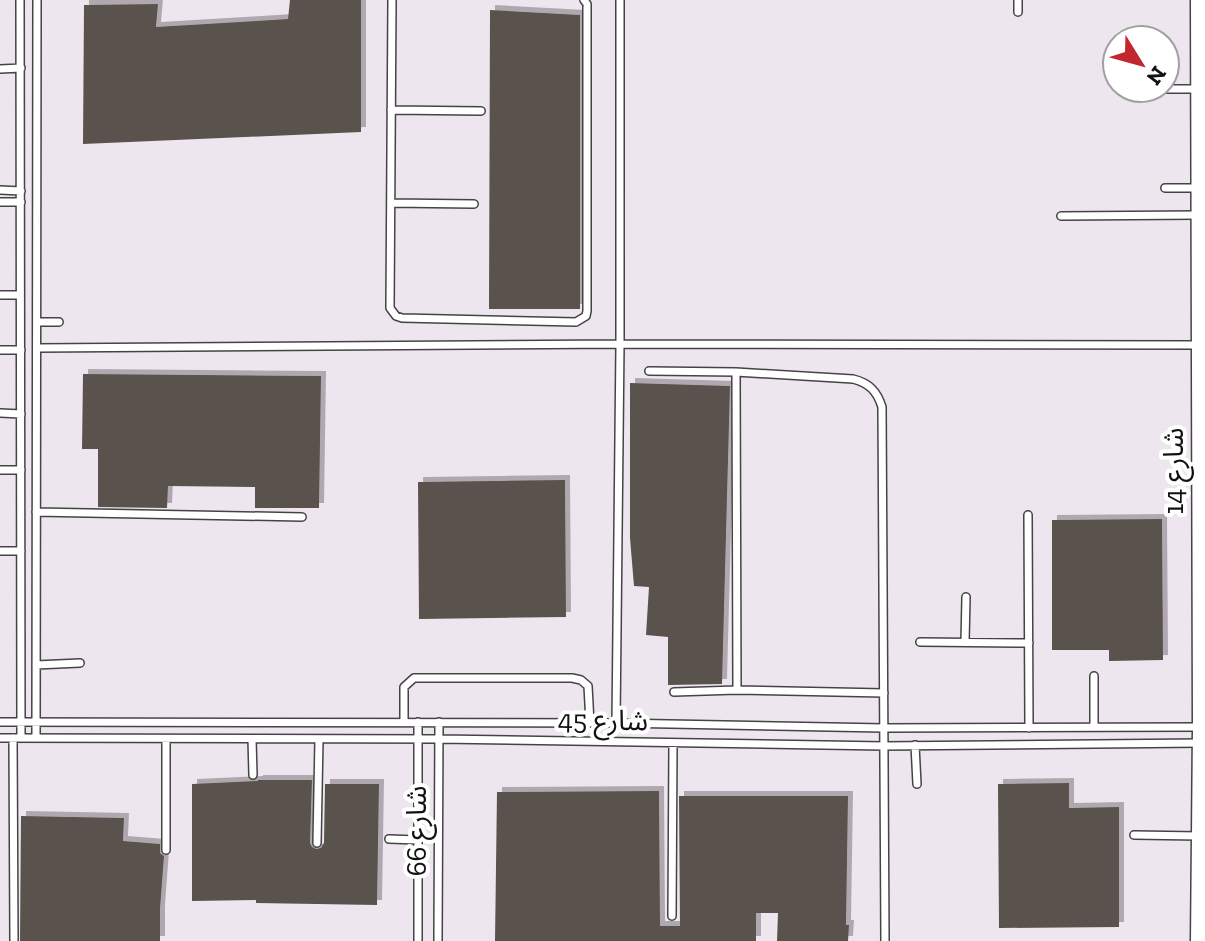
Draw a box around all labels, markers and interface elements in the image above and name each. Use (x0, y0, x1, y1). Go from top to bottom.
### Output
north arrow (1101, 24, 1181, 104)
text: N (1141, 61, 1172, 91)
street label: شارع 14 (1157, 428, 1194, 514)
street label: شارع 45 (557, 703, 648, 741)
street label: شارع 66 (400, 786, 437, 876)

